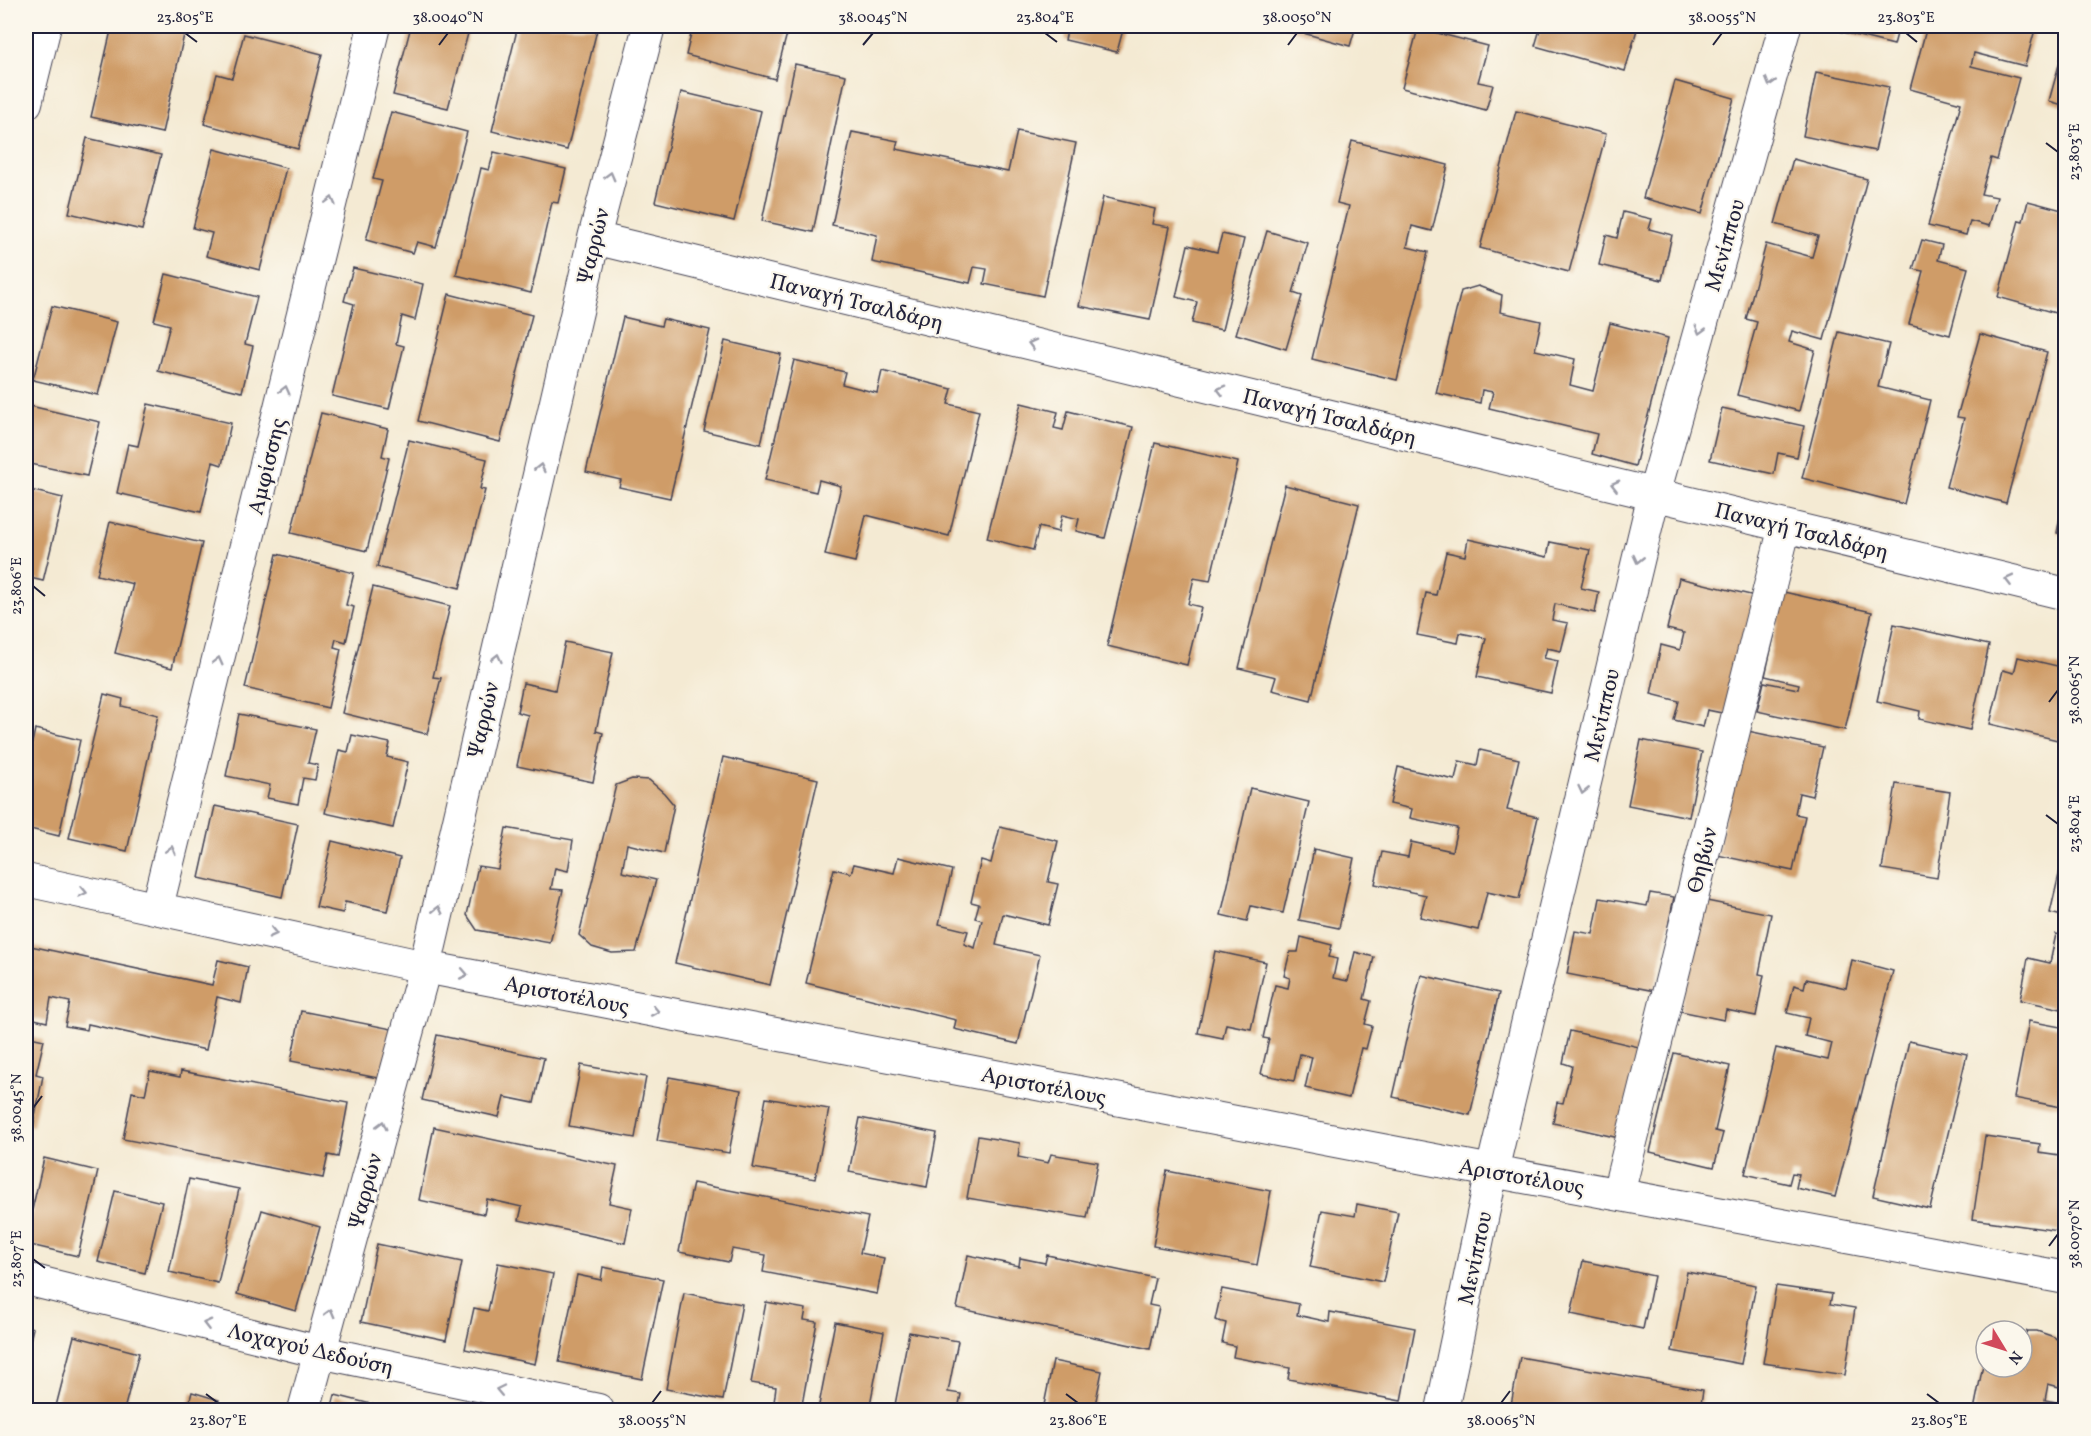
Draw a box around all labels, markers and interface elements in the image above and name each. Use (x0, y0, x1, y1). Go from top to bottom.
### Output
text: 23.805°E (156, 8, 214, 29)
text: 38.0040°N (413, 8, 483, 29)
text: 38.0045°N (838, 8, 908, 29)
text: 23.804°E (1016, 8, 1074, 29)
text: 38.0050°N (1262, 8, 1332, 29)
text: 38.0055°N (1688, 8, 1756, 29)
text: 23.803°E (1877, 8, 1935, 29)
one-way arrow (1764, 77, 1777, 87)
text: 23.803°E (2065, 123, 2086, 181)
one-way arrow (602, 172, 615, 182)
one-way arrow (324, 196, 337, 206)
street label: Μενίππου (1698, 196, 1754, 296)
street label: Ψαρρών (570, 205, 619, 288)
street label: Παναγή Τσαλδάρη (766, 267, 947, 340)
one-way arrow (1695, 324, 1707, 335)
one-way arrow (1027, 338, 1037, 351)
street label: Παναγή Τσαλδάρη (1239, 382, 1420, 455)
one-way arrow (1217, 384, 1227, 397)
one-way arrow (277, 385, 290, 395)
street label: Αμφίσσης (241, 415, 295, 519)
one-way arrow (533, 464, 546, 474)
one-way arrow (1610, 479, 1620, 492)
street label: Παναγή Τσαλδάρη (1711, 496, 1892, 569)
one-way arrow (1633, 554, 1646, 564)
text: 23.806°E (7, 557, 28, 615)
one-way arrow (2004, 574, 2014, 587)
one-way arrow (489, 654, 502, 664)
one-way arrow (210, 656, 223, 666)
text: 38.0065°N (2065, 656, 2086, 724)
street label: Μενίππου (1578, 666, 1629, 765)
street label: Ψαρρών (461, 679, 508, 762)
one-way arrow (1577, 784, 1590, 794)
text: 23.804°E (2065, 795, 2086, 853)
street label: Θηβών (1680, 824, 1727, 897)
one-way arrow (164, 846, 177, 856)
one-way arrow (77, 885, 87, 898)
one-way arrow (431, 905, 444, 915)
one-way arrow (268, 926, 278, 939)
one-way arrow (459, 967, 469, 980)
street label: Αριστοτέλους (501, 969, 632, 1024)
one-way arrow (650, 1004, 660, 1017)
street label: Αριστοτέλους (978, 1060, 1109, 1115)
text: 38.0045°N (7, 1073, 28, 1143)
one-way arrow (374, 1121, 387, 1131)
street label: Ψαρρών (341, 1150, 392, 1233)
street label: Αριστοτέλους (1456, 1152, 1587, 1205)
text: 38.0070°N (2065, 1199, 2086, 1269)
street label: Μενίππου (1451, 1209, 1501, 1308)
text: 23.807°E (7, 1230, 28, 1288)
one-way arrow (323, 1309, 335, 1319)
street label: Λοχαγού Δεδούση (224, 1316, 397, 1385)
one-way arrow (202, 1318, 212, 1331)
north arrow (1974, 1319, 2034, 1379)
text: N (2002, 1346, 2026, 1369)
one-way arrow (495, 1384, 505, 1397)
text: 23.807°E (189, 1411, 247, 1432)
text: 38.0055°N (618, 1411, 686, 1432)
text: 23.806°E (1049, 1411, 1107, 1432)
text: 38.0065°N (1467, 1411, 1535, 1432)
text: 23.805°E (1910, 1411, 1968, 1432)

